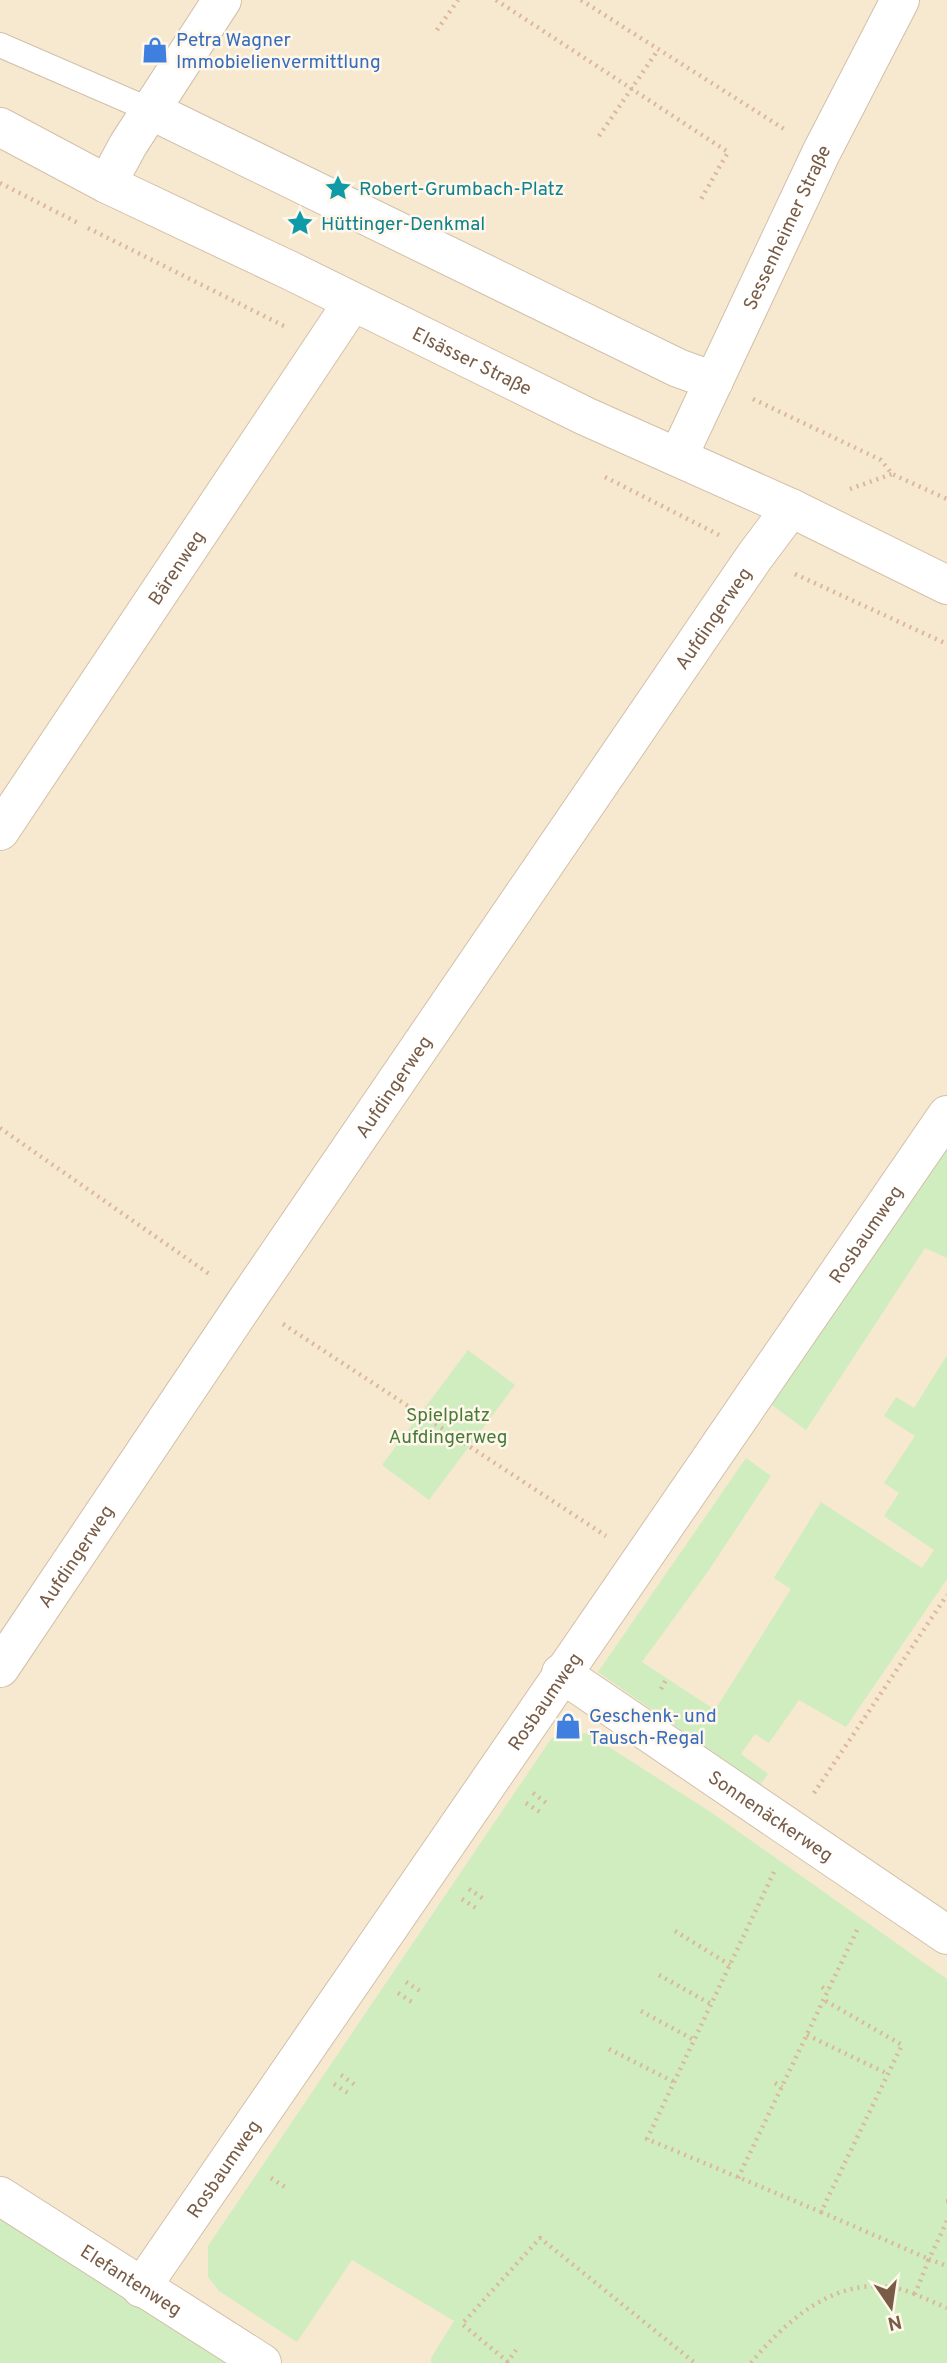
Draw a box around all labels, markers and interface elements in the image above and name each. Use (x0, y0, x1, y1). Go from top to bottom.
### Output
place label: Petra Wagner Immobielienvermittlung (176, 29, 381, 75)
shop icon: Petra Wagner Immobielienvermittlung (140, 35, 170, 65)
street label: Sessenheimer Straße (739, 141, 837, 315)
place icon: Robert-Grumbach-Platz (323, 173, 353, 203)
place label: Robert-Grumbach-Platz (359, 178, 564, 202)
place icon: Hüttinger-Denkmal (285, 208, 315, 238)
place label: Hüttinger-Denkmal (321, 213, 485, 237)
street label: Elsässer Straße (408, 323, 535, 402)
street label: Bärenweg (144, 526, 211, 610)
street label: Aufdingerweg (671, 563, 758, 675)
street label: Aufdingerweg (351, 1031, 438, 1143)
street label: Rosbaumweg (825, 1181, 909, 1289)
park label: Spielplatz Aufdingerweg (389, 1404, 507, 1450)
street label: Aufdingerweg (34, 1501, 120, 1613)
street label: Rosbaumweg (504, 1649, 588, 1756)
place label: Geschenk- und Tausch-Regal (589, 1705, 717, 1751)
shop icon: Geschenk- und Tausch-Regal (553, 1711, 583, 1741)
street label: Sonnenäckerweg (703, 1766, 837, 1868)
street label: Rosbaumweg (183, 2116, 267, 2223)
street label: Elefantenweg (75, 2240, 186, 2323)
north arrow (856, 2272, 926, 2342)
text: N (885, 2308, 904, 2335)

